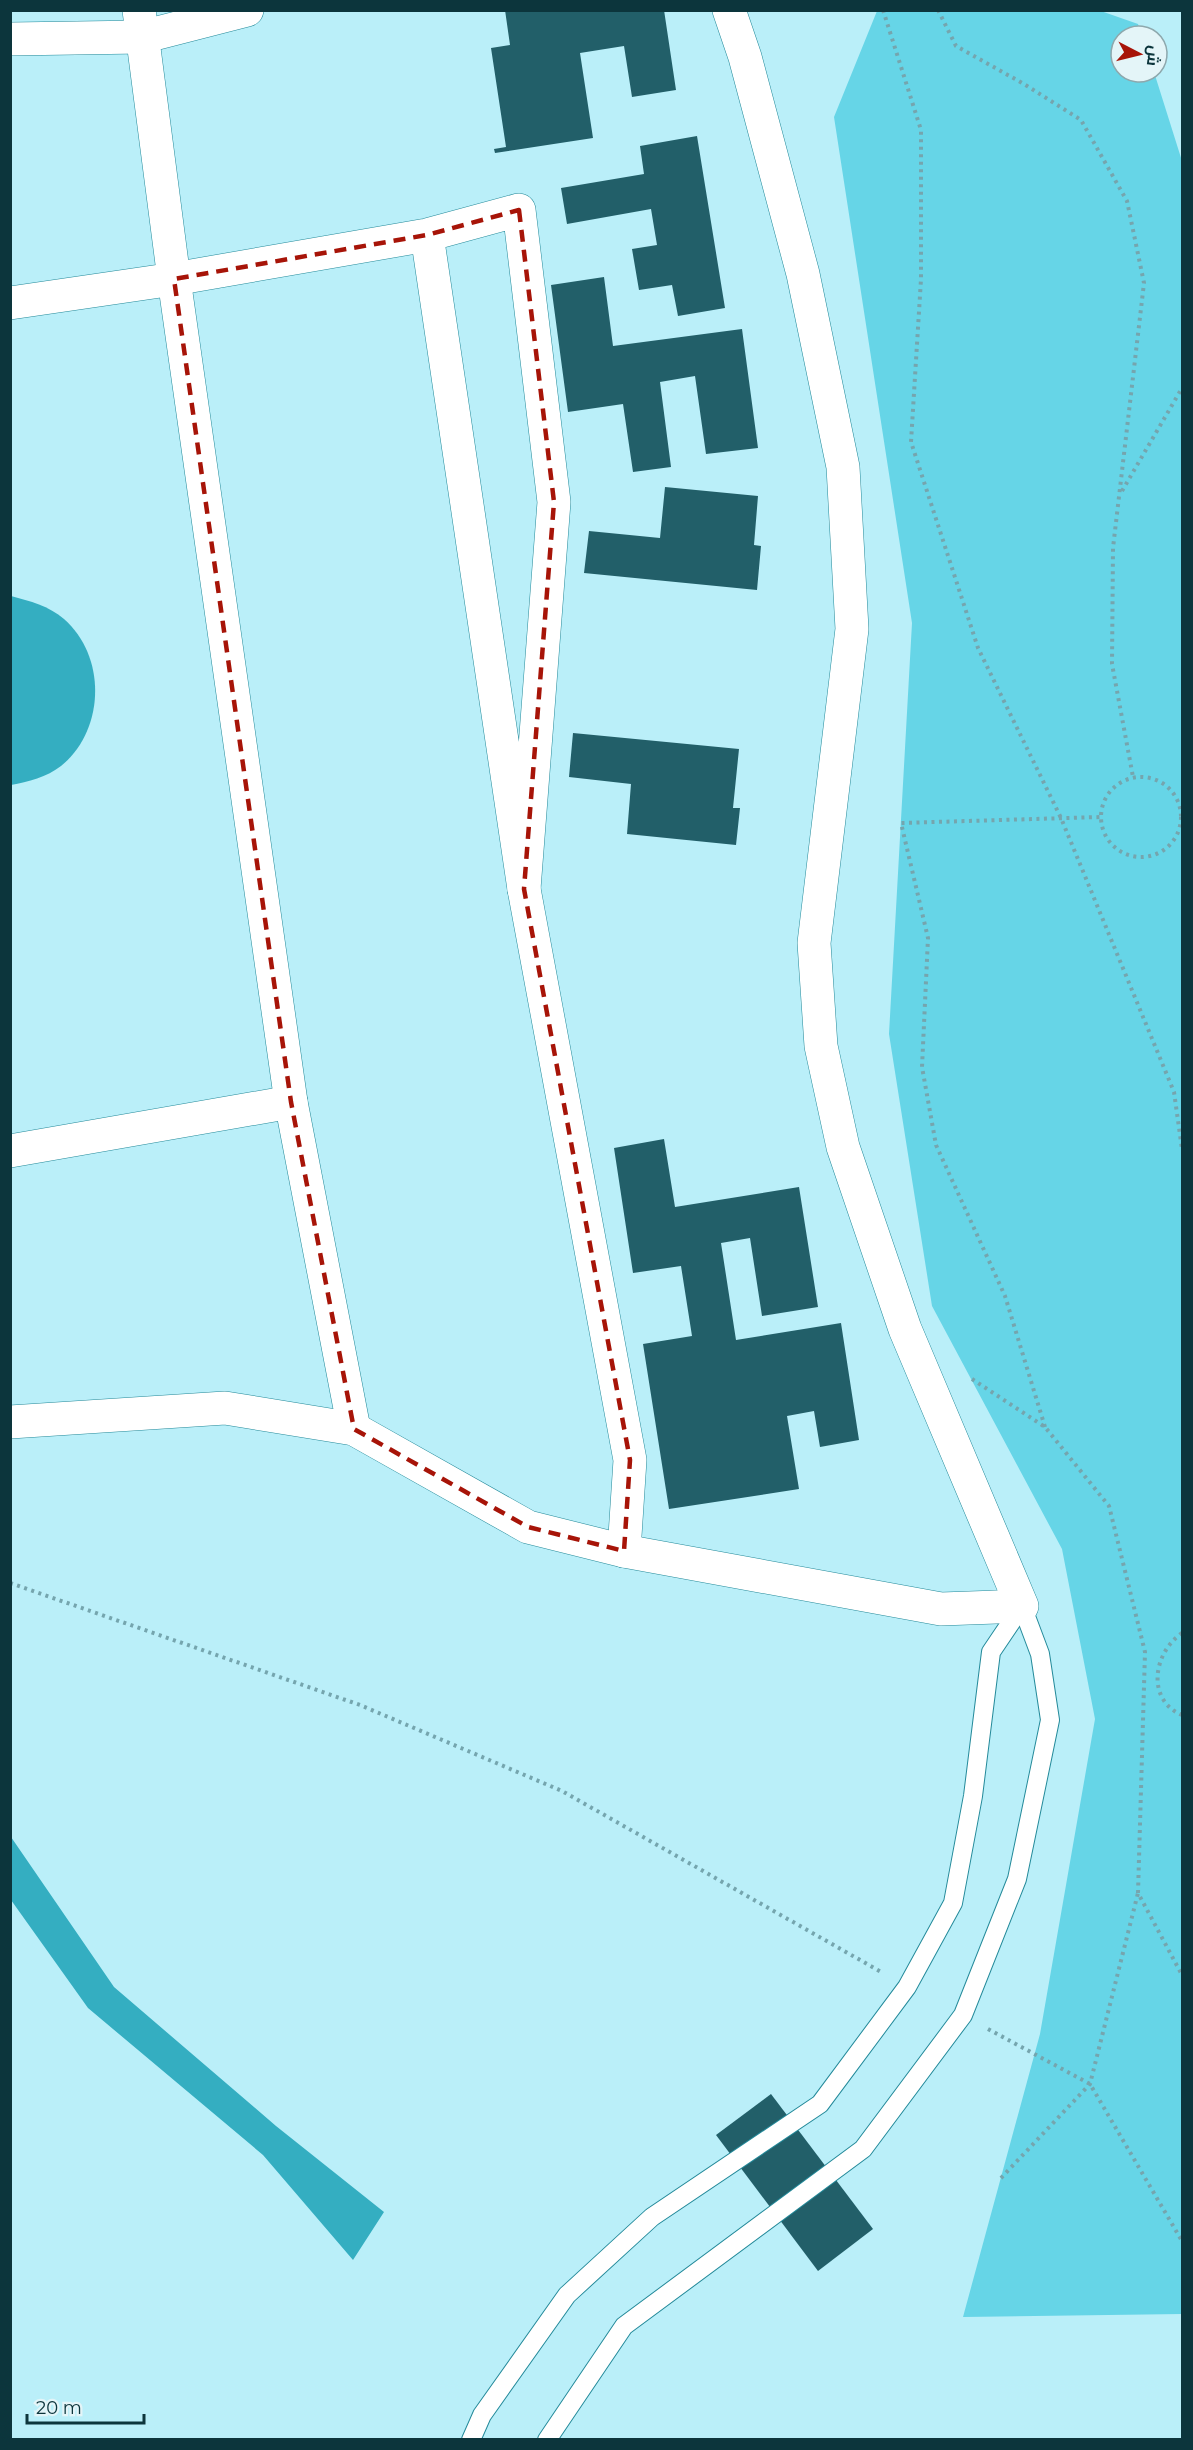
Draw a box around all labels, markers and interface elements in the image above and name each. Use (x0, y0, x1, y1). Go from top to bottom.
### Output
north arrow (1109, 24, 1169, 84)
text: ش (1143, 44, 1164, 67)
scale bar (27, 2387, 144, 2425)
text: 20 m (36, 2397, 82, 2419)

